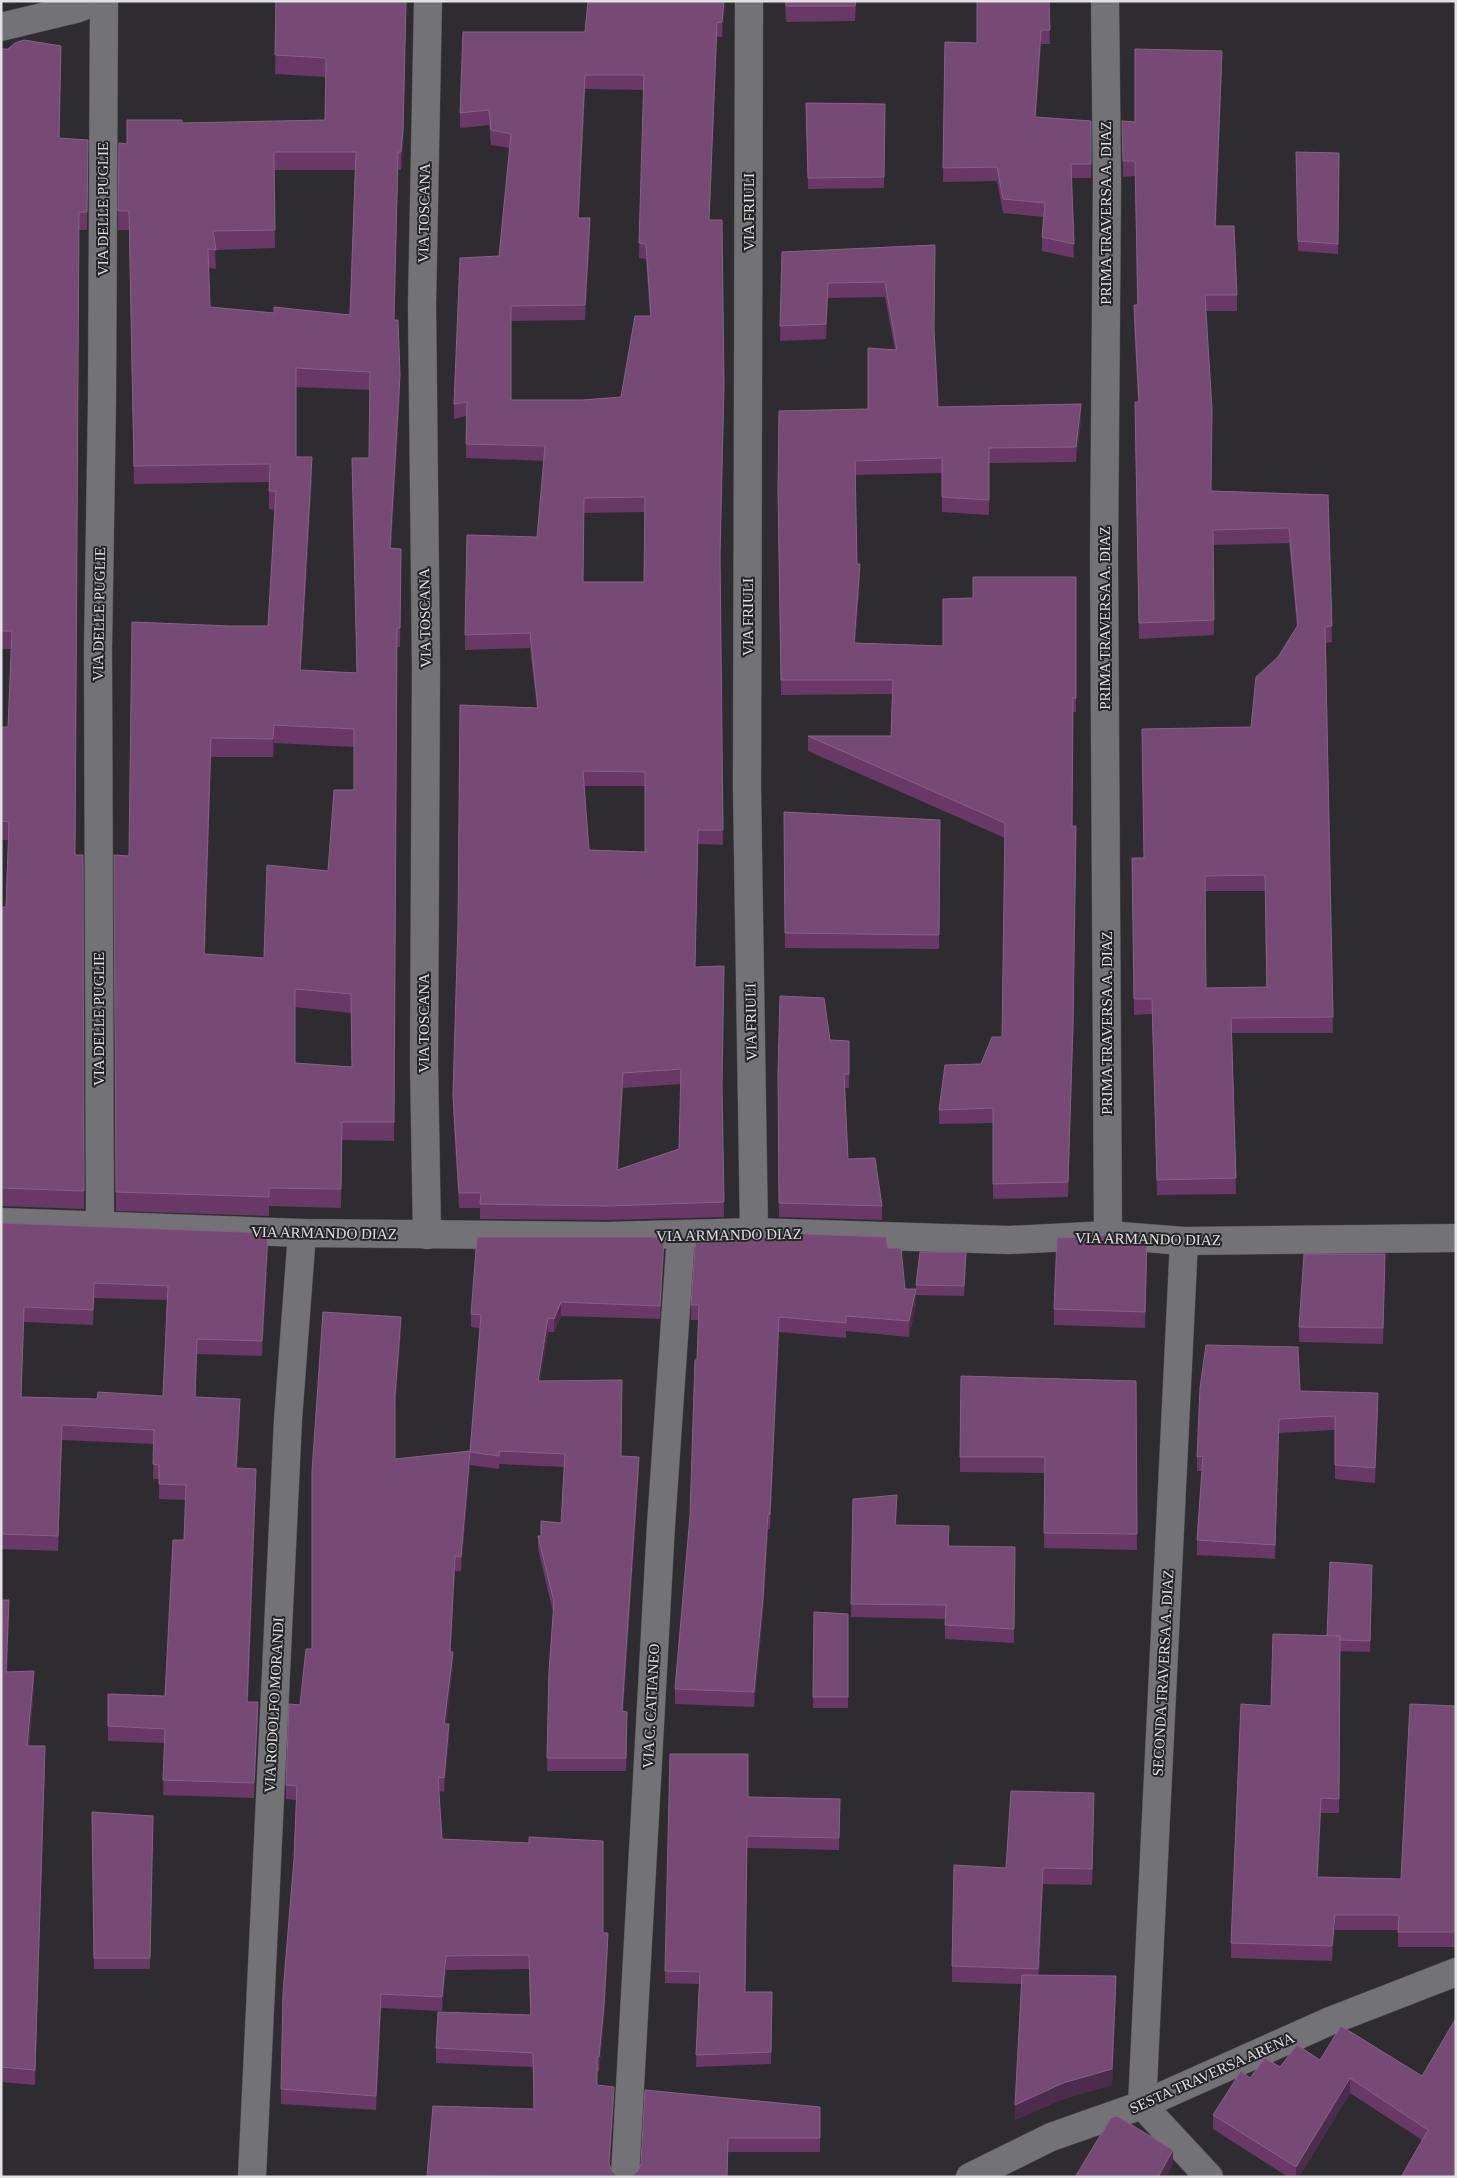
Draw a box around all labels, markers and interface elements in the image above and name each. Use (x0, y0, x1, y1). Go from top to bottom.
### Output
street label: PRIMA TRAVERSA A. DIAZ (1098, 121, 1114, 305)
street label: VIA DELLE PUGLIE (95, 142, 111, 276)
street label: VIA TOSCANA (415, 163, 433, 263)
street label: VIA FRIULI (741, 173, 757, 251)
street label: PRIMA TRAVERSA A. DIAZ (1097, 526, 1113, 710)
street label: VIA DELLE PUGLIE (90, 547, 108, 681)
street label: VIA TOSCANA (416, 568, 434, 668)
street label: VIA FRIULI (740, 578, 756, 656)
street label: PRIMA TRAVERSA A. DIAZ (1099, 931, 1115, 1115)
street label: VIA DELLE PUGLIE (91, 952, 107, 1086)
street label: VIA TOSCANA (416, 973, 432, 1073)
street label: VIA FRIULI (742, 983, 760, 1061)
street label: VIA ARMANDO DIAZ (251, 1224, 397, 1242)
street label: VIA ARMANDO DIAZ (656, 1226, 802, 1244)
street label: VIA ARMANDO DIAZ (1075, 1230, 1221, 1248)
street label: SECONDA TRAVERSA A. DIAZ (1150, 1569, 1176, 1777)
street label: VIA RODOLFO MORANDI (261, 1617, 287, 1793)
street label: VIA C. CATTANEO (640, 1643, 662, 1769)
street label: SESTA TRAVERSA ARENA (1127, 2029, 1297, 2117)

